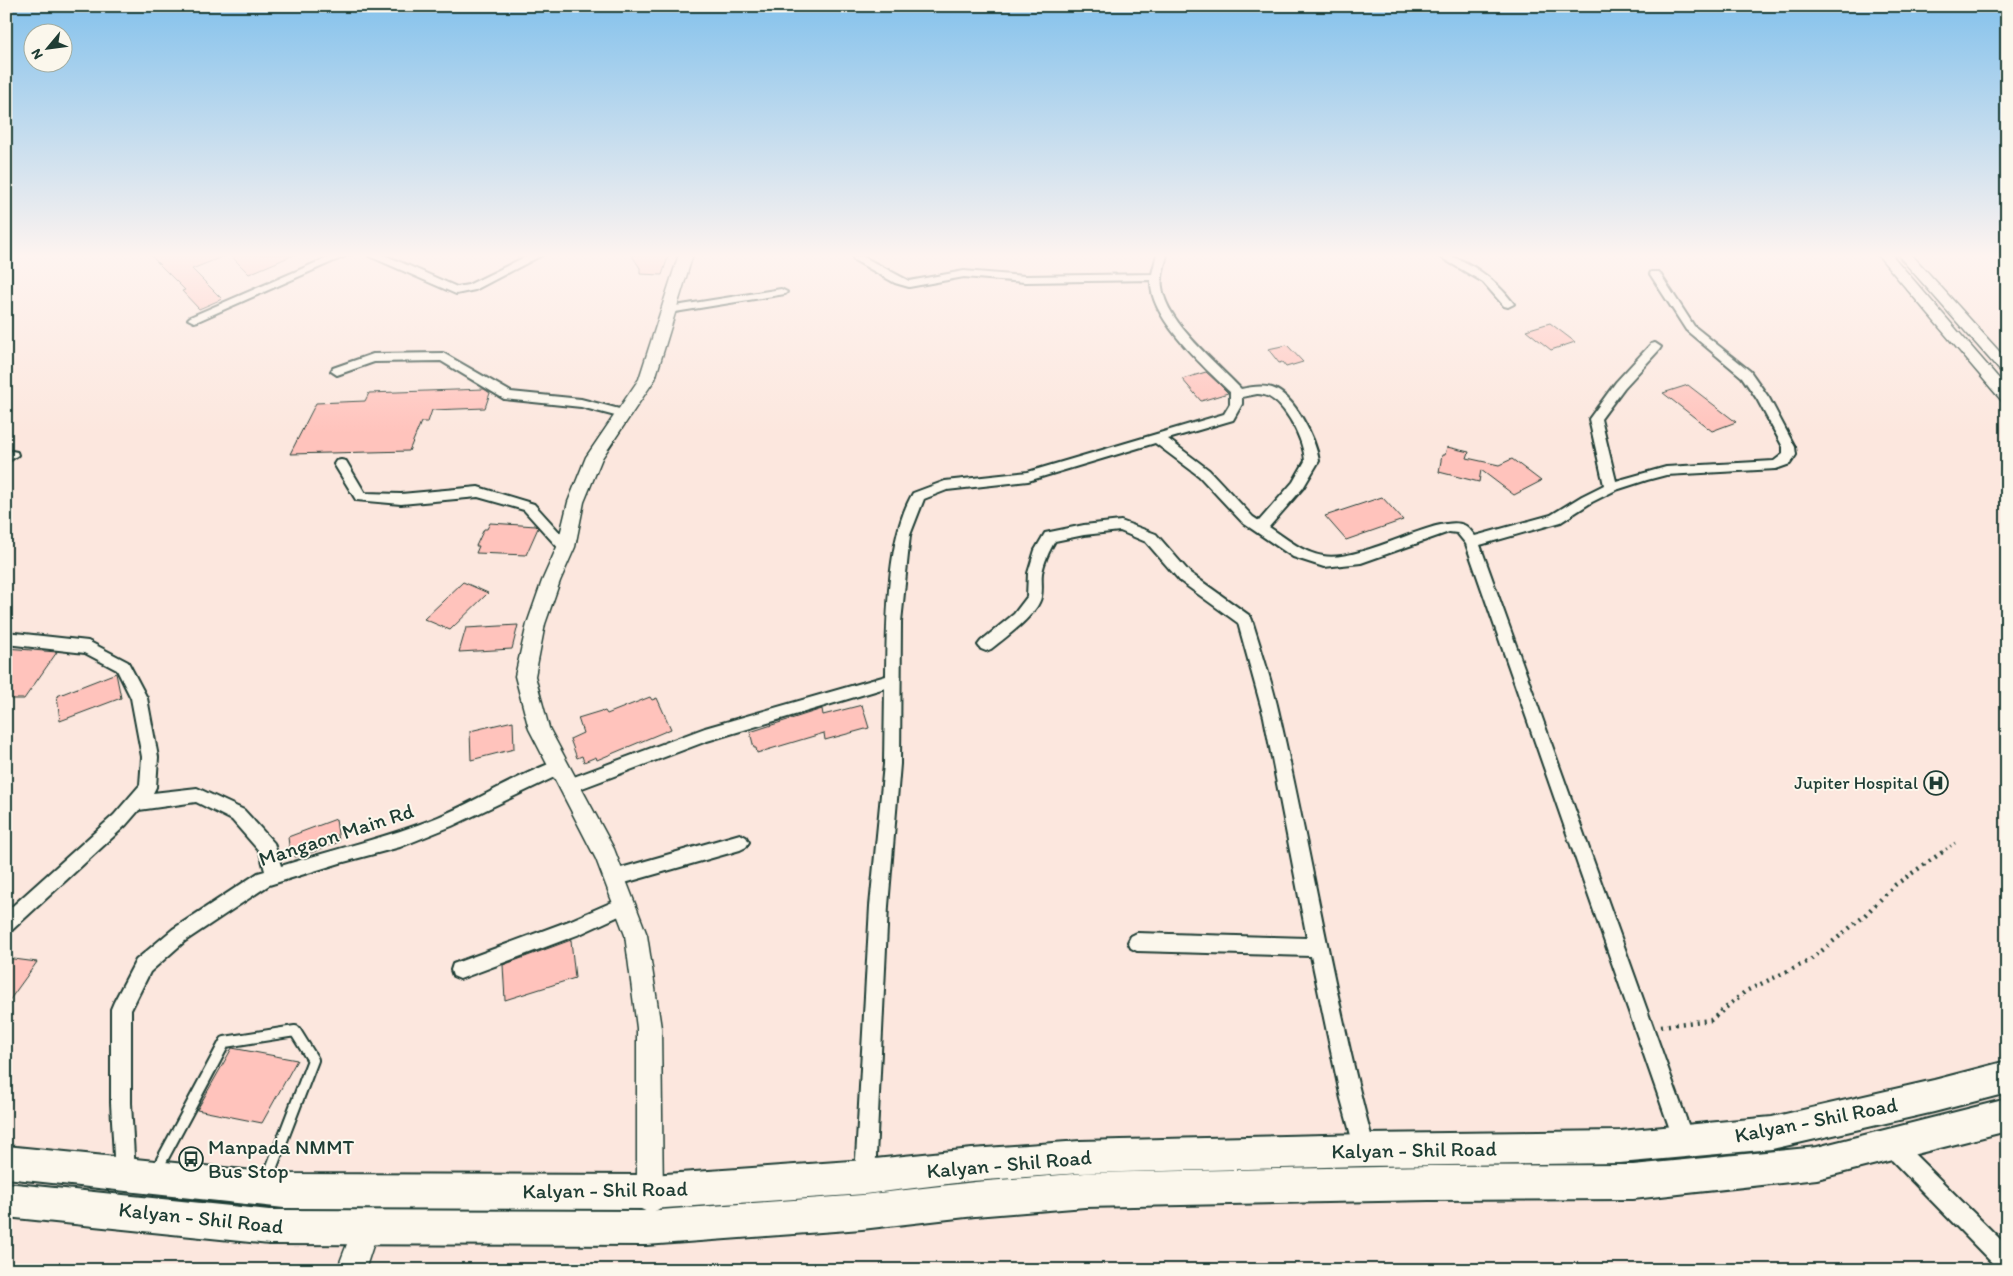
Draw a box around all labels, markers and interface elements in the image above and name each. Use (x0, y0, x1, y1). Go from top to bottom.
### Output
north arrow (22, 22, 72, 72)
text: N (27, 46, 47, 62)
hospital icon: Jupiter Hospital (1923, 770, 1949, 796)
place label: Jupiter Hospital (1794, 772, 1918, 794)
street label: Mangaon Main Rd (255, 798, 416, 871)
street label: Kalyan - Shil Road (1732, 1091, 1900, 1148)
place label: Manpada NMMT Bus Stop (208, 1134, 355, 1183)
street label: Kalyan - Shil Road (1331, 1136, 1497, 1163)
street label: Kalyan - Shil Road (925, 1144, 1093, 1183)
bus stop icon: Manpada NMMT Bus Stop (178, 1146, 204, 1172)
street label: Kalyan - Shil Road (522, 1176, 688, 1203)
street label: Kalyan - Shil Road (117, 1196, 285, 1239)

